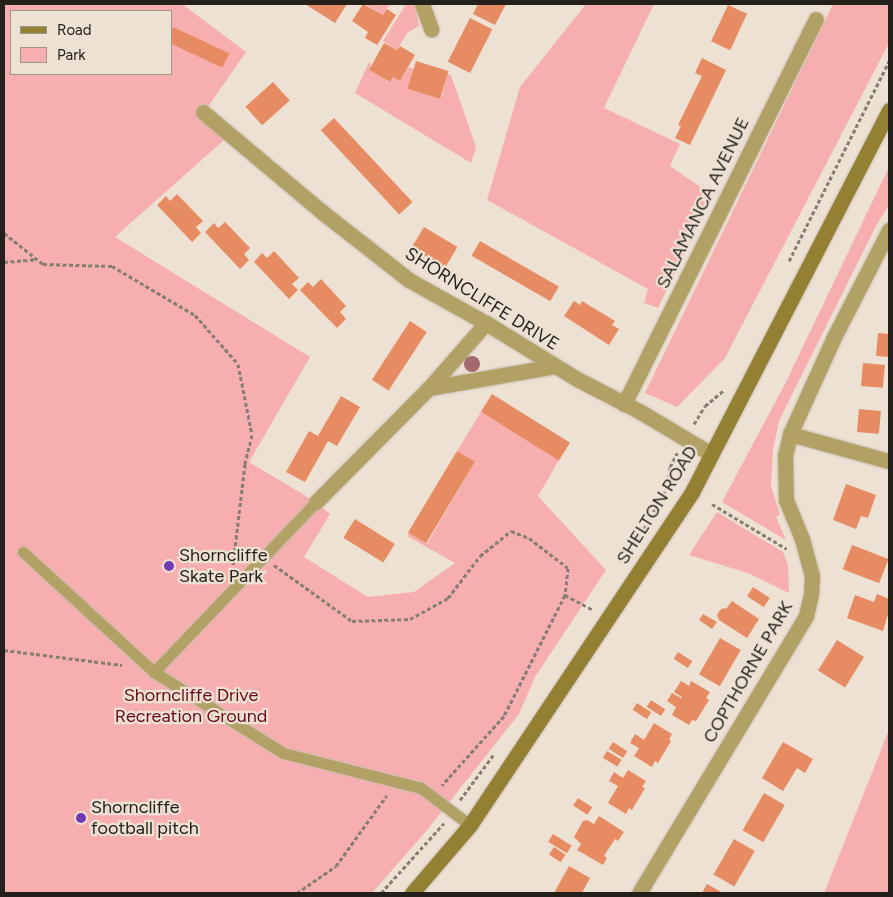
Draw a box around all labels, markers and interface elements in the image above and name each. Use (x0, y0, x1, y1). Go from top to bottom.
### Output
legend (10, 10, 172, 75)
text: Road (57, 21, 92, 39)
text: Park (57, 46, 86, 64)
street label: SALAMANCA AVENUE (652, 114, 754, 292)
street label: SHORNCLIFFE DRIVE (401, 243, 563, 355)
street label: SHELTON ROAD (612, 442, 702, 568)
place label: Shorncliffe Skate Park (179, 545, 268, 588)
marker: Shorncliffe Skate Park (163, 560, 175, 572)
street label: COPTHORNE PARK (699, 597, 797, 747)
park label: Shorncliffe Drive Recreation Ground (115, 685, 267, 728)
place label: Shorncliffe football pitch (91, 797, 199, 840)
marker: Shorncliffe football pitch (75, 812, 87, 824)

